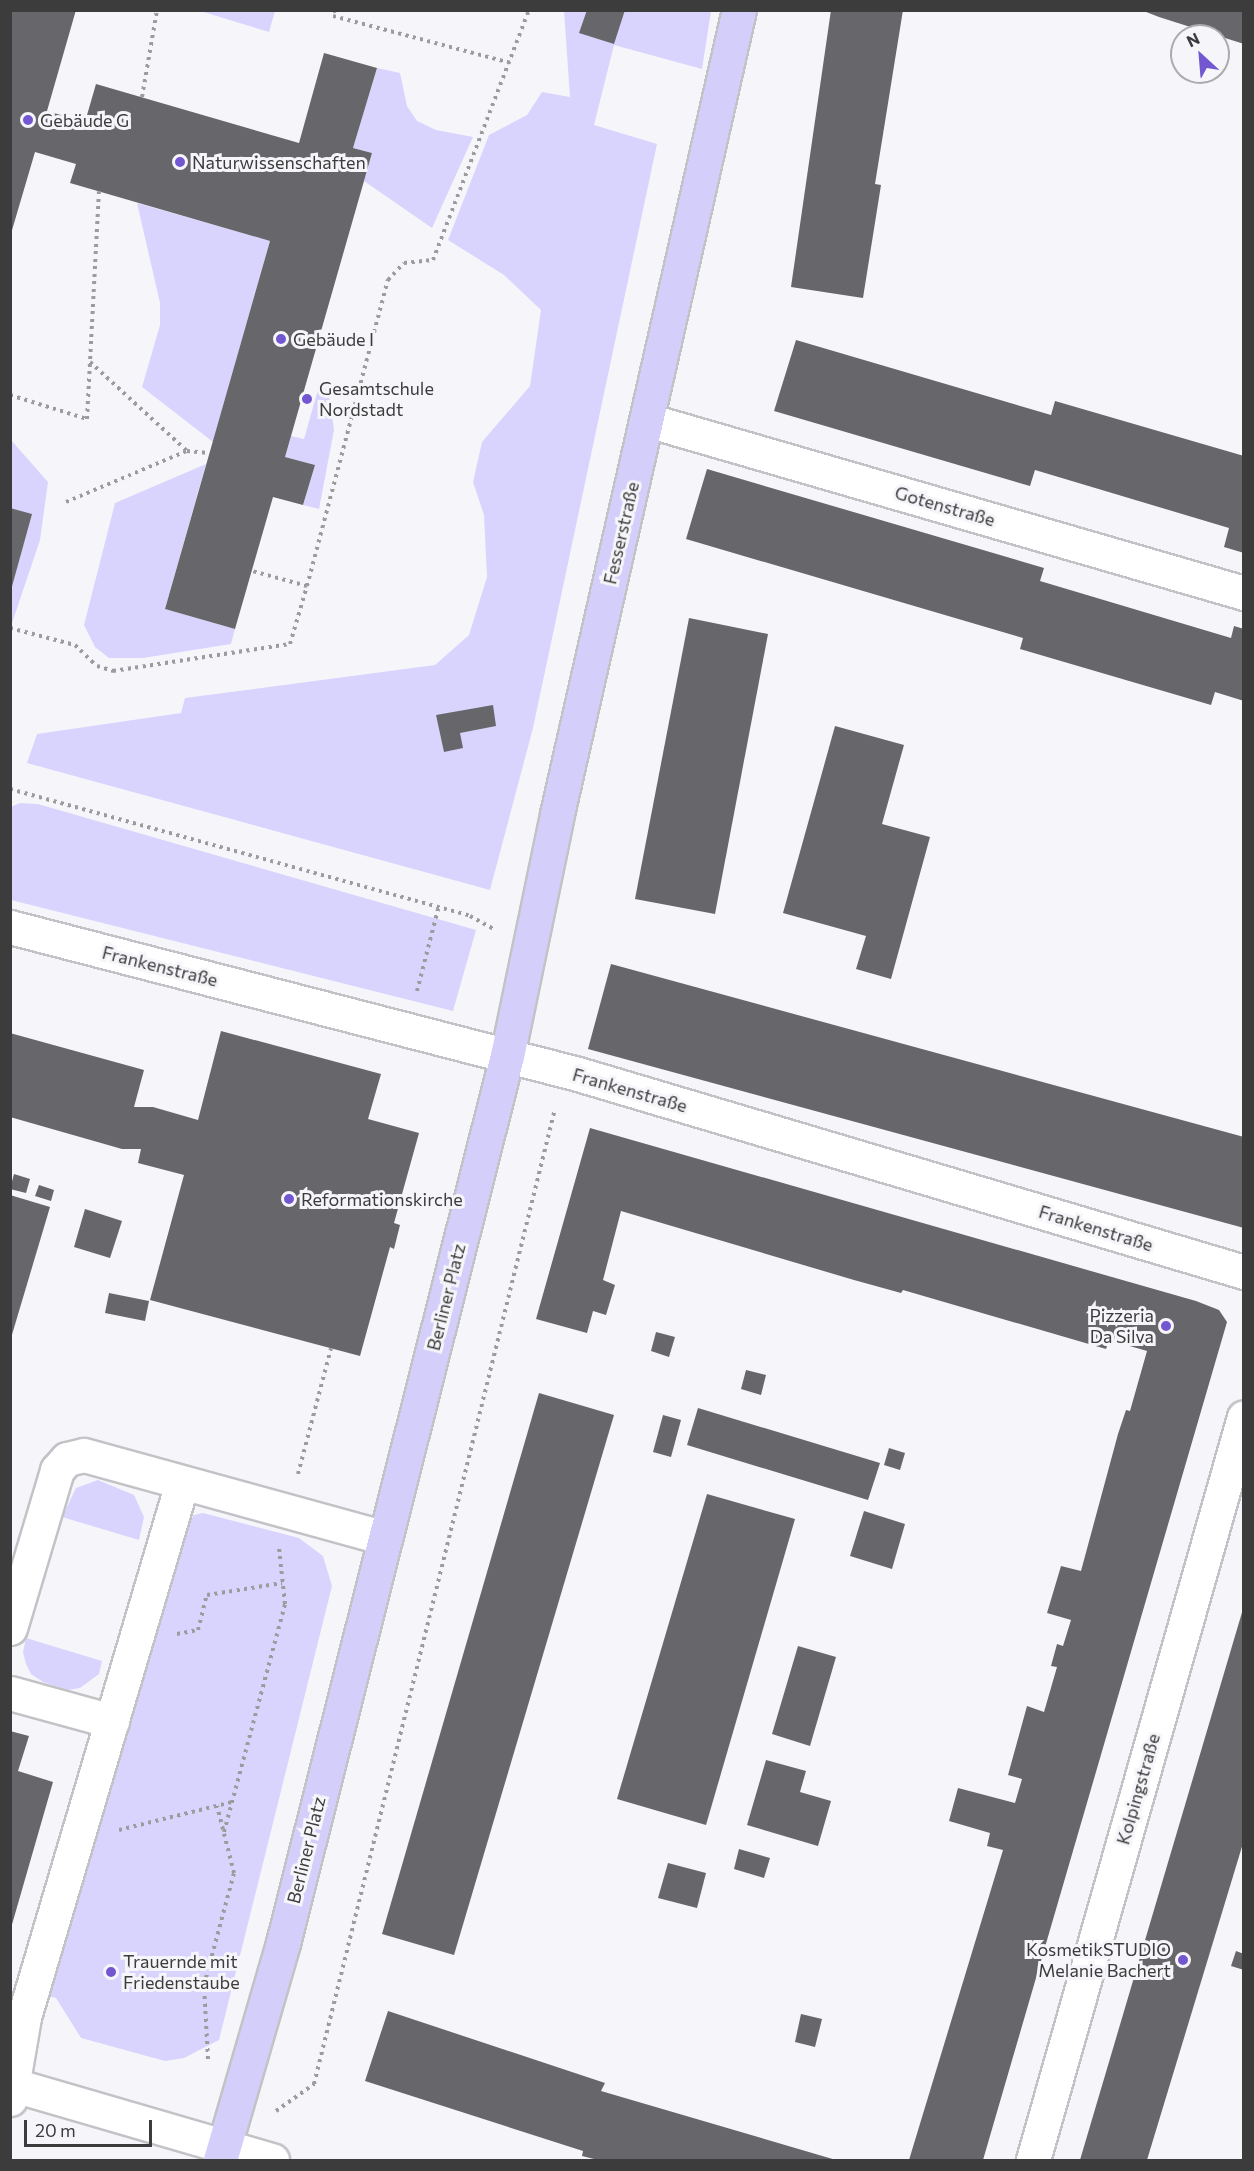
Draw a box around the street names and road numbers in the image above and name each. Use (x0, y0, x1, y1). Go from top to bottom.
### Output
street label: Fesserstraße (599, 480, 643, 586)
street label: Gotenstraße (892, 481, 998, 531)
street label: Frankenstraße (100, 941, 220, 991)
street label: Frankenstraße (570, 1063, 690, 1117)
street label: Frankenstraße (1036, 1200, 1156, 1256)
street label: Berliner Platz (422, 1241, 470, 1353)
street label: Kolpingstraße (1112, 1731, 1164, 1847)
street label: Berliner Platz (282, 1794, 330, 1906)

